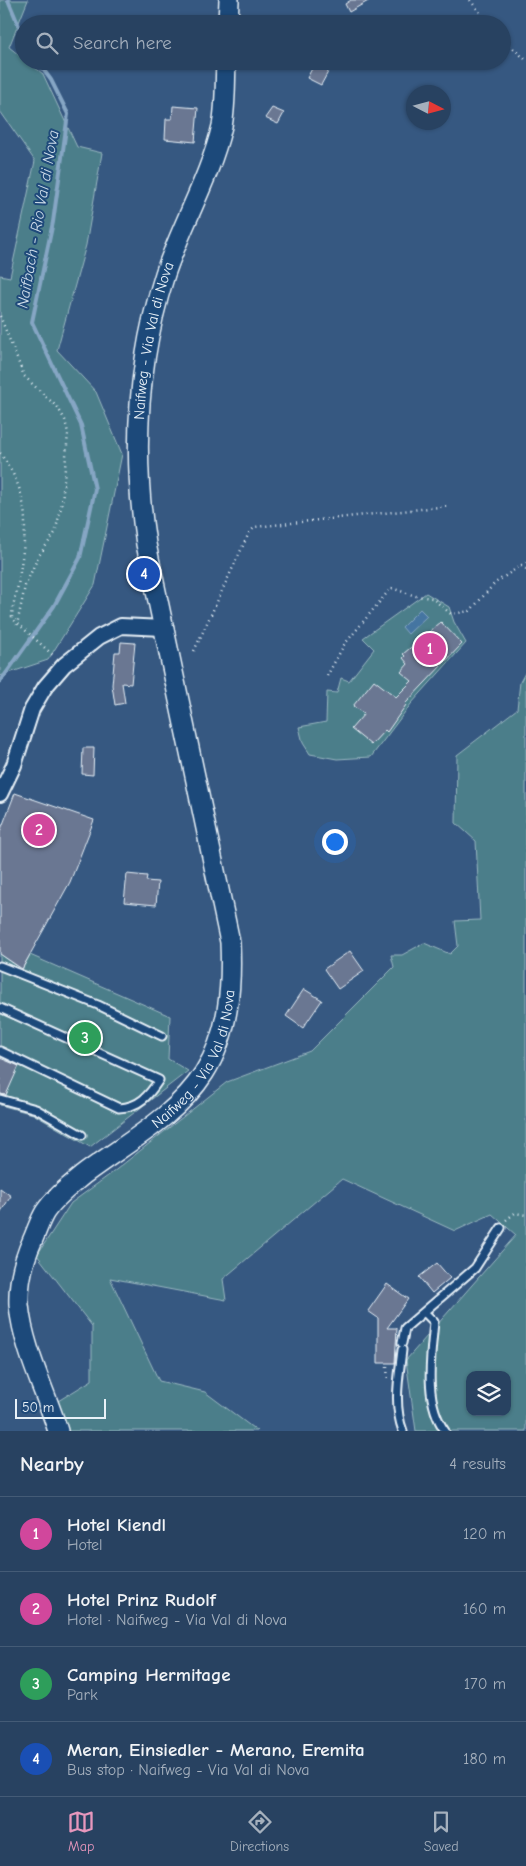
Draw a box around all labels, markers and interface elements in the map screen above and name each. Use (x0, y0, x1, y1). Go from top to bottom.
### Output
search box (15, 15, 511, 70)
icon: search (33, 29, 61, 57)
text: Search here (73, 32, 172, 54)
north arrow (406, 85, 451, 130)
water label: Naifbach - Rio Val di Nova (13, 129, 63, 310)
street label: Naifweg - Via Val di Nova (130, 259, 178, 420)
pin: 4 (128, 555, 160, 593)
pin: 1 (414, 630, 446, 668)
pin: 2 (23, 811, 55, 849)
your location (322, 829, 348, 855)
street label: Naifweg - Via Val di Nova (148, 989, 239, 1132)
pin: 3 (69, 1019, 101, 1057)
map controls (466, 1371, 511, 1416)
button: layers (466, 1371, 511, 1416)
scale bar (15, 1396, 106, 1419)
text: 50 m (22, 1399, 54, 1416)
text: Nearby (20, 1452, 84, 1476)
text: 4 results (449, 1455, 506, 1473)
text: Hotel Kiendl (67, 1514, 166, 1536)
text: 1 (33, 1525, 39, 1543)
text: 120 m (463, 1525, 506, 1543)
text: Hotel (67, 1536, 103, 1554)
text: Hotel Prinz Rudolf (67, 1589, 216, 1611)
text: 2 (32, 1600, 40, 1618)
text: 160 m (463, 1600, 506, 1618)
text: Hotel · Naifweg - Via Val di Nova (67, 1611, 287, 1629)
text: Camping Hermitage (67, 1664, 231, 1686)
text: 3 (32, 1675, 40, 1693)
text: 170 m (464, 1675, 506, 1693)
text: Park (67, 1686, 98, 1704)
text: Meran, Einsiedler - Merano, Eremita (67, 1739, 365, 1761)
text: 4 (32, 1750, 40, 1768)
text: 180 m (463, 1750, 506, 1768)
text: Bus stop · Naifweg - Via Val di Nova (67, 1761, 310, 1779)
tab: Map (67, 1808, 95, 1855)
tab: Directions (230, 1808, 289, 1855)
tab: Saved (424, 1808, 459, 1855)

